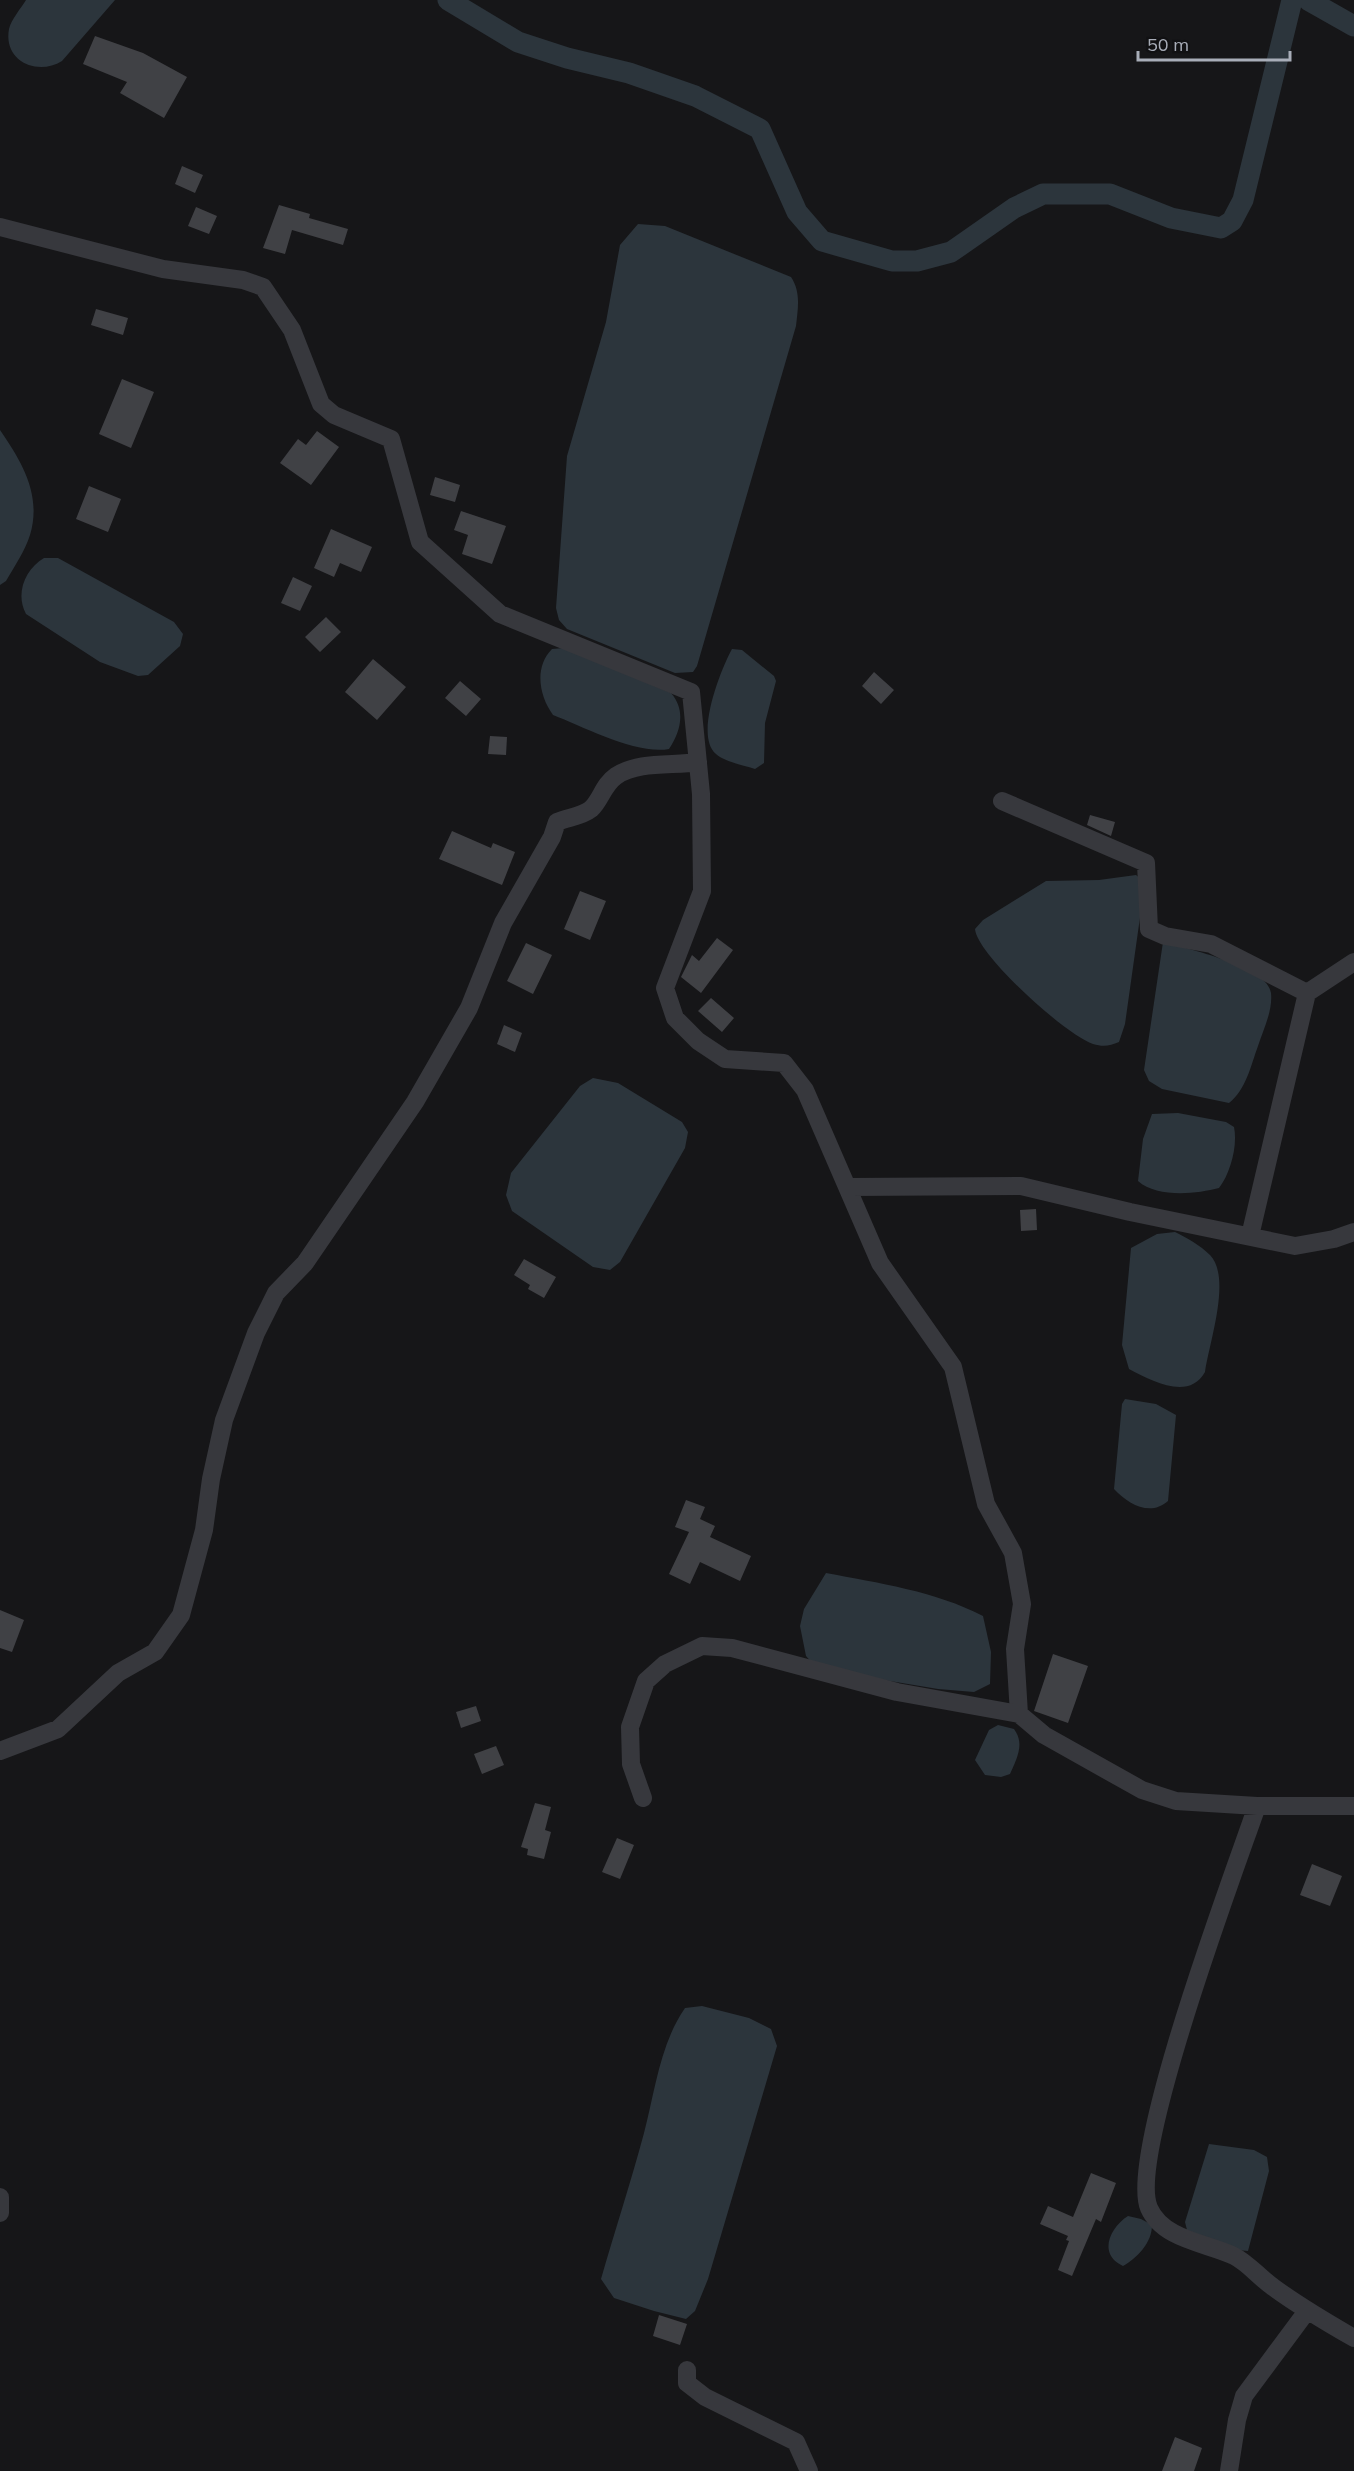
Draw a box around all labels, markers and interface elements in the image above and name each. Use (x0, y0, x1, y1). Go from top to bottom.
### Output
scale bar (1138, 24, 1290, 62)
text: 50 m (1147, 33, 1189, 56)

